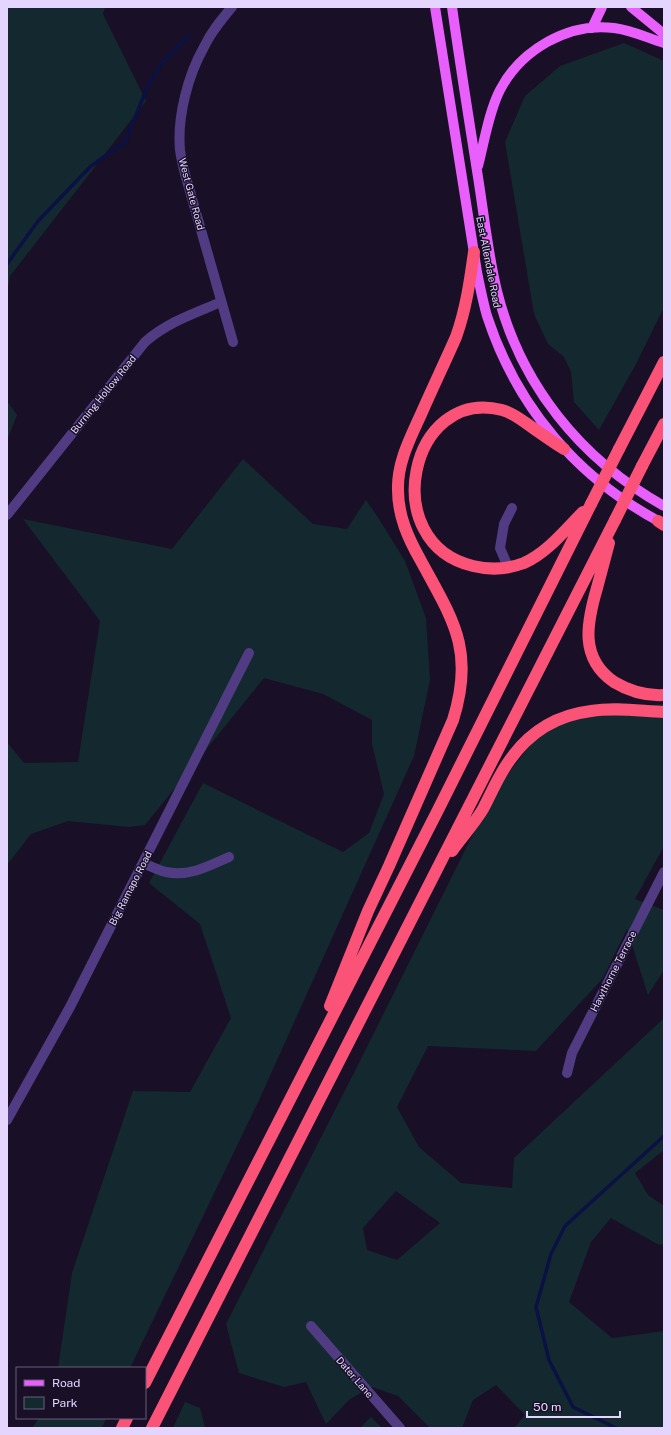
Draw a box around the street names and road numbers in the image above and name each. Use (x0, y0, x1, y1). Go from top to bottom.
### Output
street label: West Gate Road (177, 157, 207, 231)
street label: East Allendale Road (474, 215, 504, 309)
street label: Burning Hollow Road (68, 352, 138, 436)
street label: Big Ramapo Road (106, 849, 154, 927)
street label: Hawthorne Terrace (587, 928, 639, 1013)
street label: Dater Lane (334, 1354, 376, 1400)

